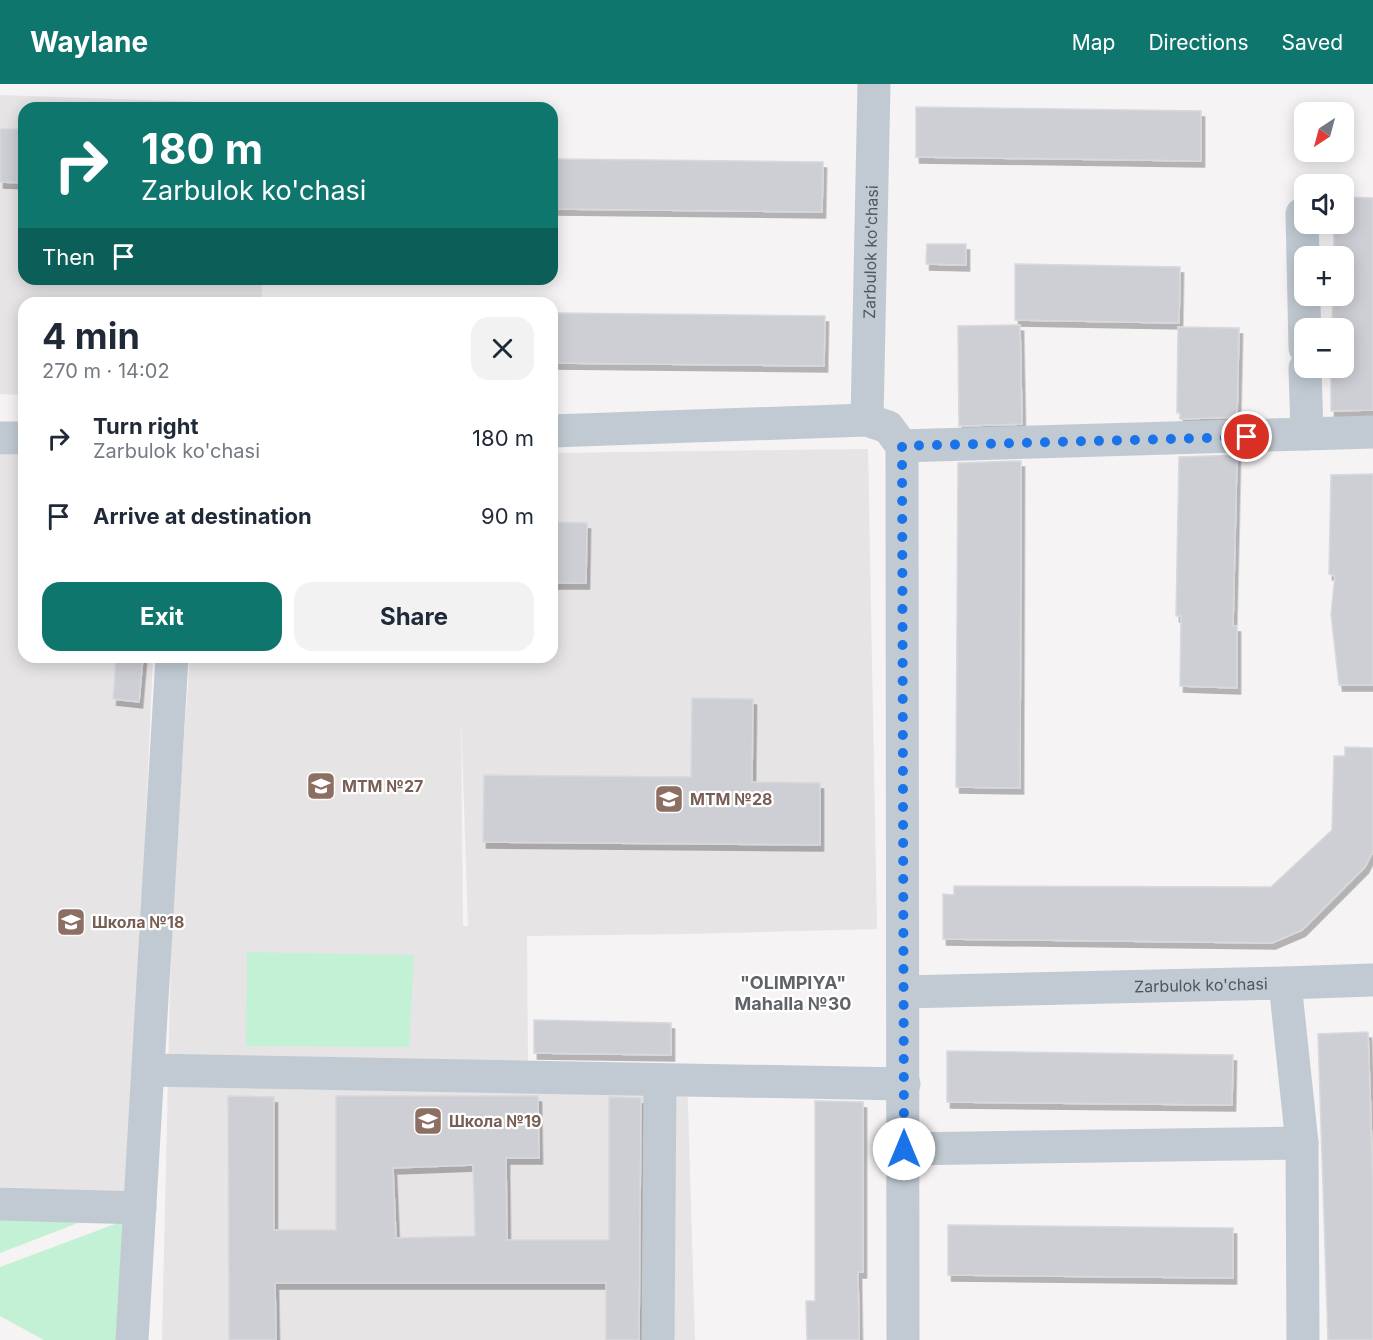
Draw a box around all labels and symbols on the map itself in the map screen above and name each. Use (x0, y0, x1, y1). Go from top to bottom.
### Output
north arrow (1294, 102, 1354, 162)
street label: Zarbulok ko'chasi (859, 185, 882, 319)
pin (1221, 411, 1272, 462)
school or university icon: MTM №27 (305, 770, 337, 802)
place label: MTM №27 (342, 776, 423, 796)
school or university icon: MTM №28 (653, 783, 685, 815)
place label: MTM №28 (690, 789, 772, 809)
school or university icon: Школа №18 (55, 906, 87, 938)
place label: Школа №18 (92, 912, 184, 932)
district label: "OLIMPIYA" Mahalla №30 (735, 972, 851, 1014)
street label: Zarbulok ko'chasi (1134, 973, 1268, 997)
school or university icon: Школа №19 (412, 1105, 444, 1137)
place label: Школа №19 (449, 1111, 541, 1131)
position arrow (872, 1117, 936, 1181)

